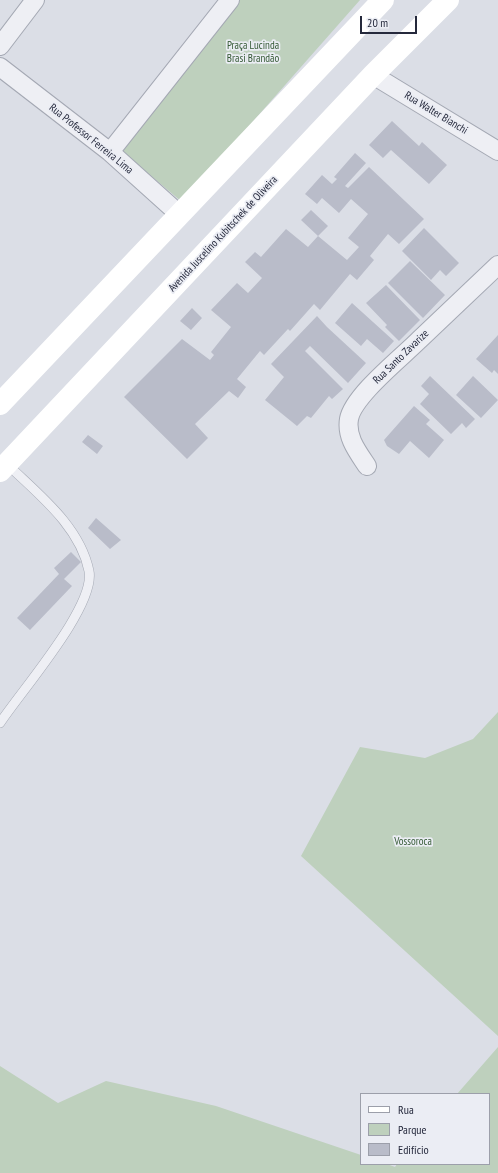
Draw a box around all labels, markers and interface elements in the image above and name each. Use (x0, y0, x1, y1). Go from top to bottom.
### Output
scale bar (362, 8, 419, 34)
text: 20 m (367, 15, 388, 30)
park label: Praça Lucinda Brasi Brandão (227, 39, 279, 65)
street label: Rua Walter Bianchi (402, 89, 470, 137)
street label: Rua Professor Ferreira Lima (46, 101, 136, 177)
street label: Avenida Juscelino Kubitschek de Oliveira (166, 173, 280, 295)
street label: Rua Santo Zavarize (370, 327, 432, 387)
park label: Vossoroca (394, 835, 432, 849)
legend (360, 1093, 490, 1165)
text: Rua (398, 1102, 414, 1117)
text: Parque (398, 1122, 427, 1137)
text: Edifício (398, 1142, 429, 1157)

